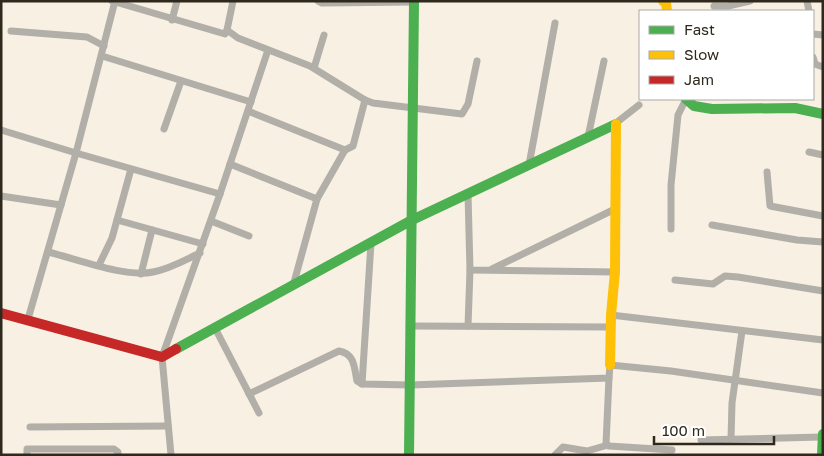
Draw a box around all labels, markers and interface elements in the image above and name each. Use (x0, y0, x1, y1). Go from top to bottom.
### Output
legend (639, 10, 814, 100)
text: Fast (684, 20, 715, 38)
text: Slow (684, 45, 719, 63)
text: Jam (684, 70, 714, 88)
scale bar (654, 414, 774, 446)
text: 100 m (662, 421, 705, 439)

